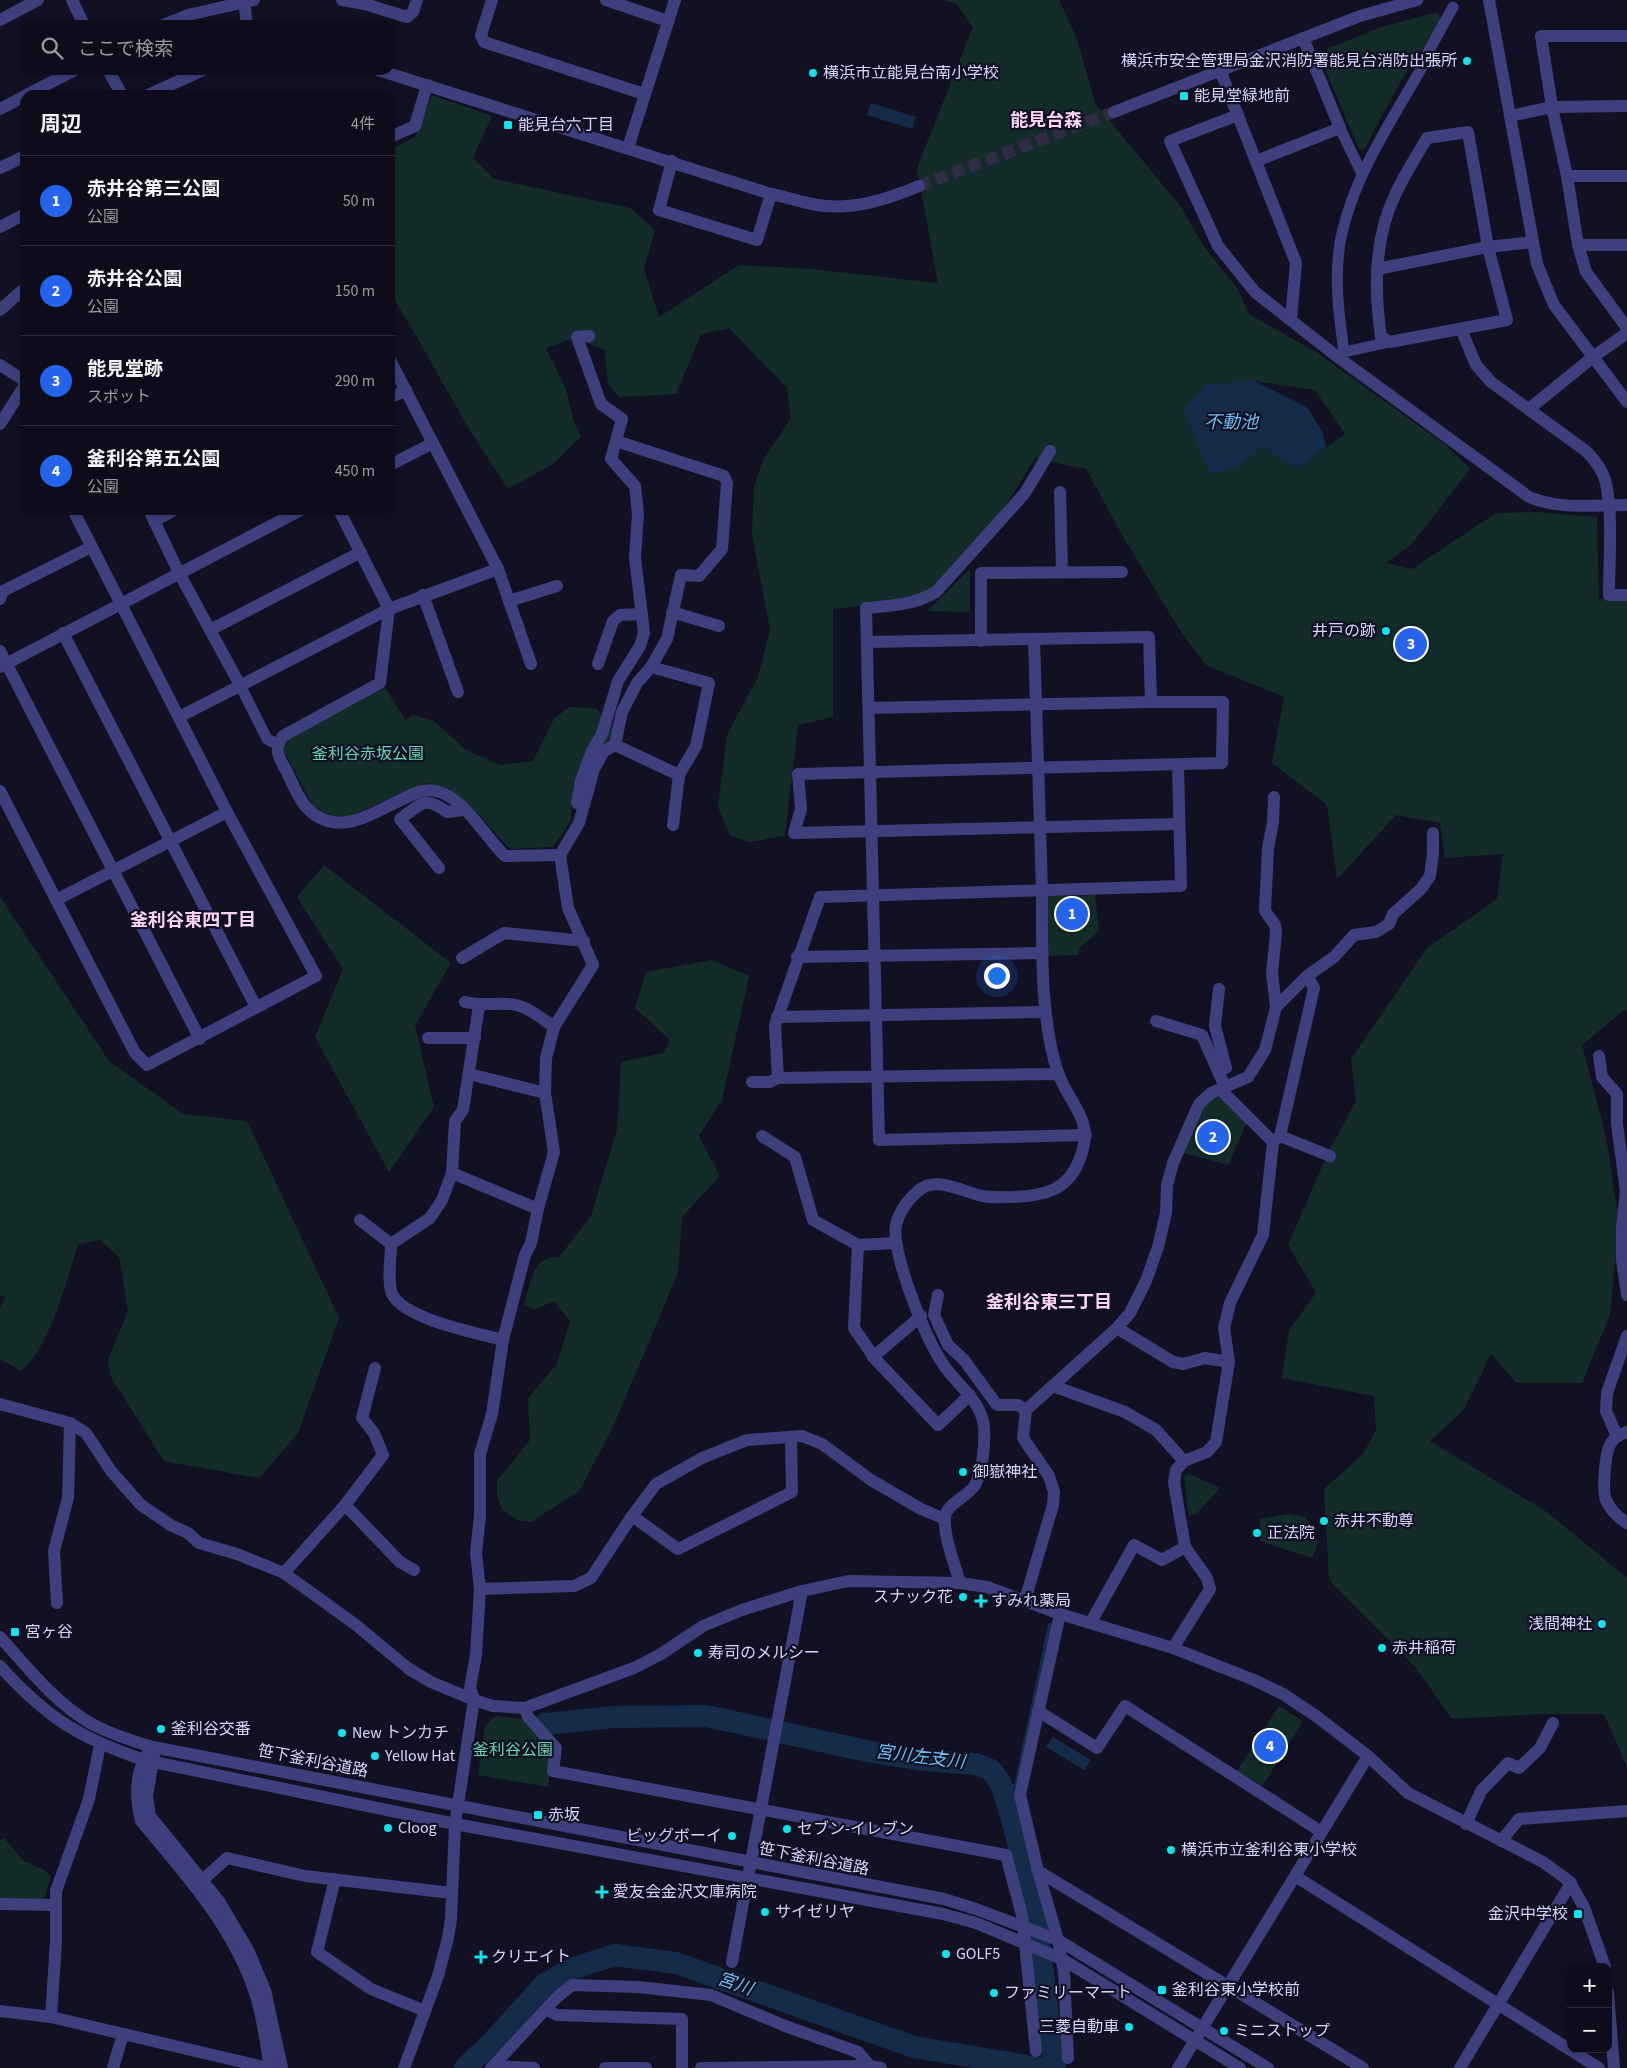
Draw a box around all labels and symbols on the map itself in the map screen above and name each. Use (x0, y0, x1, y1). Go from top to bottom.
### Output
place label: 横浜市安全管理局金沢消防署能見台消防出張所 (1121, 50, 1457, 72)
marker: 横浜市安全管理局金沢消防署能見台消防出張所 (1461, 55, 1473, 67)
place label: 横浜市立能見台南小学校 (823, 62, 999, 84)
marker: 横浜市立能見台南小学校 (807, 67, 819, 79)
place label: 能見堂緑地前 (1194, 85, 1290, 107)
marker: 能見堂緑地前 (1178, 90, 1190, 102)
district label: 能見台森 (1010, 108, 1082, 133)
place label: 能見台六丁目 (518, 114, 614, 136)
marker: 能見台六丁目 (502, 119, 514, 131)
water label: 不動池 (1204, 410, 1260, 435)
place label: 井戸の跡 (1312, 620, 1376, 642)
marker: 井戸の跡 (1380, 625, 1392, 637)
pin: 3 (1395, 625, 1427, 663)
park label: 釜利谷赤坂公園 (312, 743, 424, 765)
pin: 1 (1056, 895, 1088, 933)
district label: 釜利谷東四丁目 (130, 908, 256, 933)
your location (984, 963, 1010, 989)
pin: 2 (1197, 1118, 1229, 1156)
district label: 釜利谷東三丁目 (986, 1290, 1112, 1315)
place label: 御嶽神社 (973, 1461, 1037, 1483)
marker: 御嶽神社 (957, 1466, 969, 1478)
place label: 赤井不動尊 (1334, 1510, 1414, 1532)
marker: 赤井不動尊 (1318, 1515, 1330, 1527)
place label: 正法院 (1267, 1522, 1315, 1544)
marker: 正法院 (1251, 1527, 1263, 1539)
place label: スナック花 (873, 1586, 953, 1608)
place label: すみれ薬局 (991, 1590, 1071, 1612)
marker: スナック花 (957, 1591, 969, 1603)
marker: すみれ薬局 (975, 1595, 987, 1607)
place label: 浅間神社 (1528, 1613, 1592, 1635)
marker: 浅間神社 (1596, 1618, 1608, 1630)
place label: 宮ヶ谷 (25, 1621, 73, 1643)
marker: 宮ヶ谷 (9, 1626, 21, 1638)
place label: 赤井稲荷 (1392, 1637, 1456, 1659)
place label: 寿司のメルシー (708, 1642, 820, 1664)
marker: 赤井稲荷 (1376, 1642, 1388, 1654)
marker: 寿司のメルシー (692, 1647, 704, 1659)
place label: 釜利谷交番 (171, 1718, 251, 1740)
place label: New トンカチ (352, 1722, 449, 1744)
marker: 釜利谷交番 (155, 1723, 167, 1735)
marker: New トンカチ (336, 1727, 348, 1739)
pin: 4 (1254, 1727, 1286, 1765)
park label: 釜利谷公園 (473, 1739, 553, 1761)
water label: 宮川左支川 (874, 1739, 968, 1775)
street label: 笹下釜利谷道路 (256, 1740, 370, 1782)
place label: Yellow Hat (384, 1745, 456, 1767)
marker: Yellow Hat (369, 1750, 381, 1762)
place label: 赤坂 (548, 1804, 580, 1826)
marker: 赤坂 (532, 1809, 544, 1821)
place label: Cloog (398, 1817, 437, 1839)
place label: セブン-イレブン (797, 1818, 914, 1840)
marker: Cloog (382, 1822, 394, 1834)
marker: セブン-イレブン (781, 1823, 793, 1835)
place label: ビッグボーイ (626, 1825, 722, 1847)
marker: ビッグボーイ (726, 1830, 738, 1842)
street label: 笹下釜利谷道路 (757, 1838, 871, 1880)
place label: 横浜市立釜利谷東小学校 (1181, 1839, 1357, 1861)
marker: 横浜市立釜利谷東小学校 (1165, 1844, 1177, 1856)
place label: 愛友会金沢文庫病院 (613, 1881, 757, 1903)
marker: 愛友会金沢文庫病院 (595, 1885, 609, 1899)
place label: サイゼリヤ (775, 1901, 855, 1923)
place label: 金沢中学校 (1488, 1903, 1568, 1925)
marker: サイゼリヤ (759, 1906, 771, 1918)
marker: 金沢中学校 (1572, 1908, 1584, 1920)
place label: GOLF5 (956, 1943, 1000, 1965)
place label: クリエイト (491, 1946, 571, 1968)
marker: GOLF5 (940, 1948, 952, 1960)
marker: クリエイト (475, 1951, 487, 1963)
water label: 宮川 (714, 1966, 758, 2002)
place label: 釜利谷東小学校前 (1172, 1979, 1300, 2001)
place label: ファミリーマート (1004, 1982, 1132, 2004)
marker: 釜利谷東小学校前 (1156, 1984, 1168, 1996)
marker: ファミリーマート (988, 1987, 1000, 1999)
place label: 三菱自動車 (1039, 2016, 1119, 2038)
place label: ミニストップ (1234, 2020, 1330, 2042)
marker: 三菱自動車 (1123, 2021, 1135, 2033)
marker: ミニストップ (1218, 2025, 1230, 2037)

